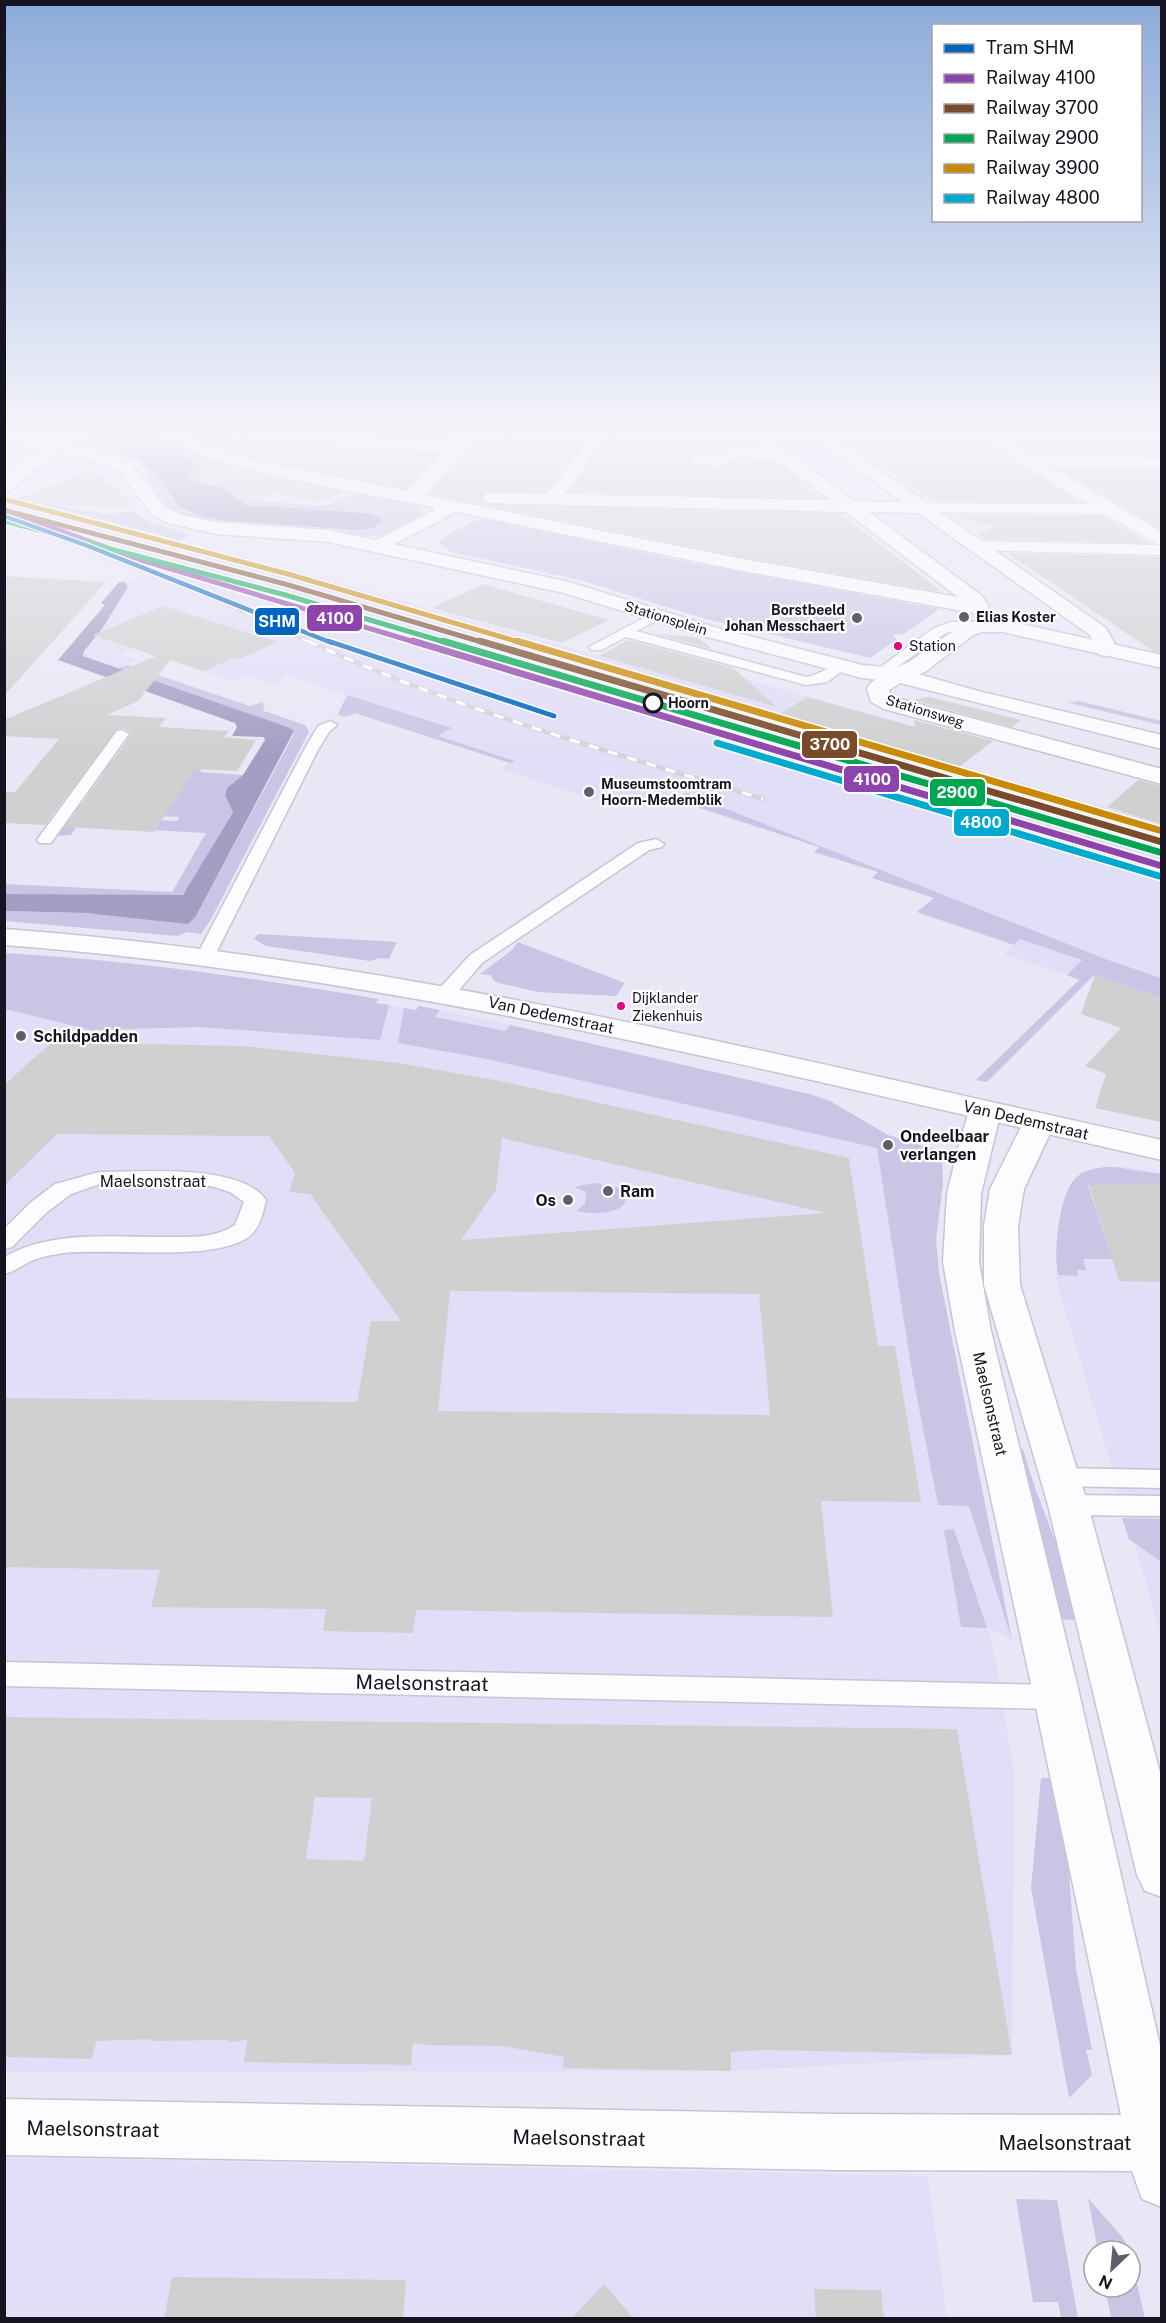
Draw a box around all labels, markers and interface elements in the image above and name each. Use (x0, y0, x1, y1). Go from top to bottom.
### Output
legend (932, 24, 1142, 222)
text: Tram SHM (986, 37, 1074, 58)
text: Railway 4100 (986, 67, 1096, 88)
text: Railway 3700 (986, 97, 1098, 118)
text: Railway 2900 (986, 127, 1099, 148)
text: Railway 3900 (986, 157, 1099, 178)
text: Railway 4800 (986, 187, 1100, 208)
street label: Stationsplein (623, 598, 709, 638)
place label: Borstbeeld Johan Messchaert (725, 602, 845, 634)
line badge: 4100 (306, 604, 363, 632)
line badge: SHM (254, 607, 300, 636)
text: 4100 (316, 609, 354, 628)
place label: Elias Koster (976, 609, 1056, 625)
marker: Elias Koster (957, 610, 971, 624)
marker: Borstbeeld Johan Messchaert (850, 611, 864, 625)
text: SHM (258, 612, 296, 631)
place label: Station (909, 638, 956, 654)
marker: Station (892, 640, 904, 652)
street label: Stationsweg (884, 691, 966, 731)
marker: Hoorn (643, 693, 663, 713)
place label: Hoorn (668, 695, 709, 711)
line badge: 3700 (801, 730, 858, 759)
text: 3700 (810, 735, 850, 754)
line badge: 4100 (843, 765, 900, 793)
text: 4100 (853, 770, 891, 789)
place label: Museumstoomtram Hoorn-Medemblik (601, 776, 732, 808)
line badge: 2900 (929, 778, 986, 807)
text: 2900 (936, 783, 978, 802)
marker: Museumstoomtram Hoorn-Medemblik (582, 785, 596, 799)
line badge: 4800 (953, 808, 1010, 837)
text: 4800 (960, 813, 1002, 832)
place label: Dijklander Ziekenhuis (632, 990, 702, 1024)
street label: Van Dedemstraat (486, 992, 616, 1038)
marker: Dijklander Ziekenhuis (615, 1000, 627, 1012)
place label: Schildpadden (33, 1027, 138, 1046)
marker: Schildpadden (14, 1029, 28, 1043)
street label: Van Dedemstraat (961, 1096, 1091, 1144)
place label: Ondeelbaar verlangen (900, 1127, 990, 1164)
marker: Ondeelbaar verlangen (881, 1138, 895, 1152)
street label: Maelsonstraat (100, 1172, 206, 1191)
place label: Ram (620, 1182, 654, 1201)
marker: Ram (601, 1184, 615, 1198)
place label: Os (536, 1191, 556, 1210)
marker: Os (561, 1193, 575, 1207)
street label: Maelsonstraat (969, 1350, 1011, 1458)
street label: Maelsonstraat (355, 1670, 489, 1696)
street label: Maelsonstraat (26, 2116, 160, 2142)
street label: Maelsonstraat (512, 2125, 646, 2151)
street label: Maelsonstraat (998, 2131, 1132, 2155)
north arrow (1082, 2239, 1142, 2299)
text: N (1096, 2271, 1115, 2293)

